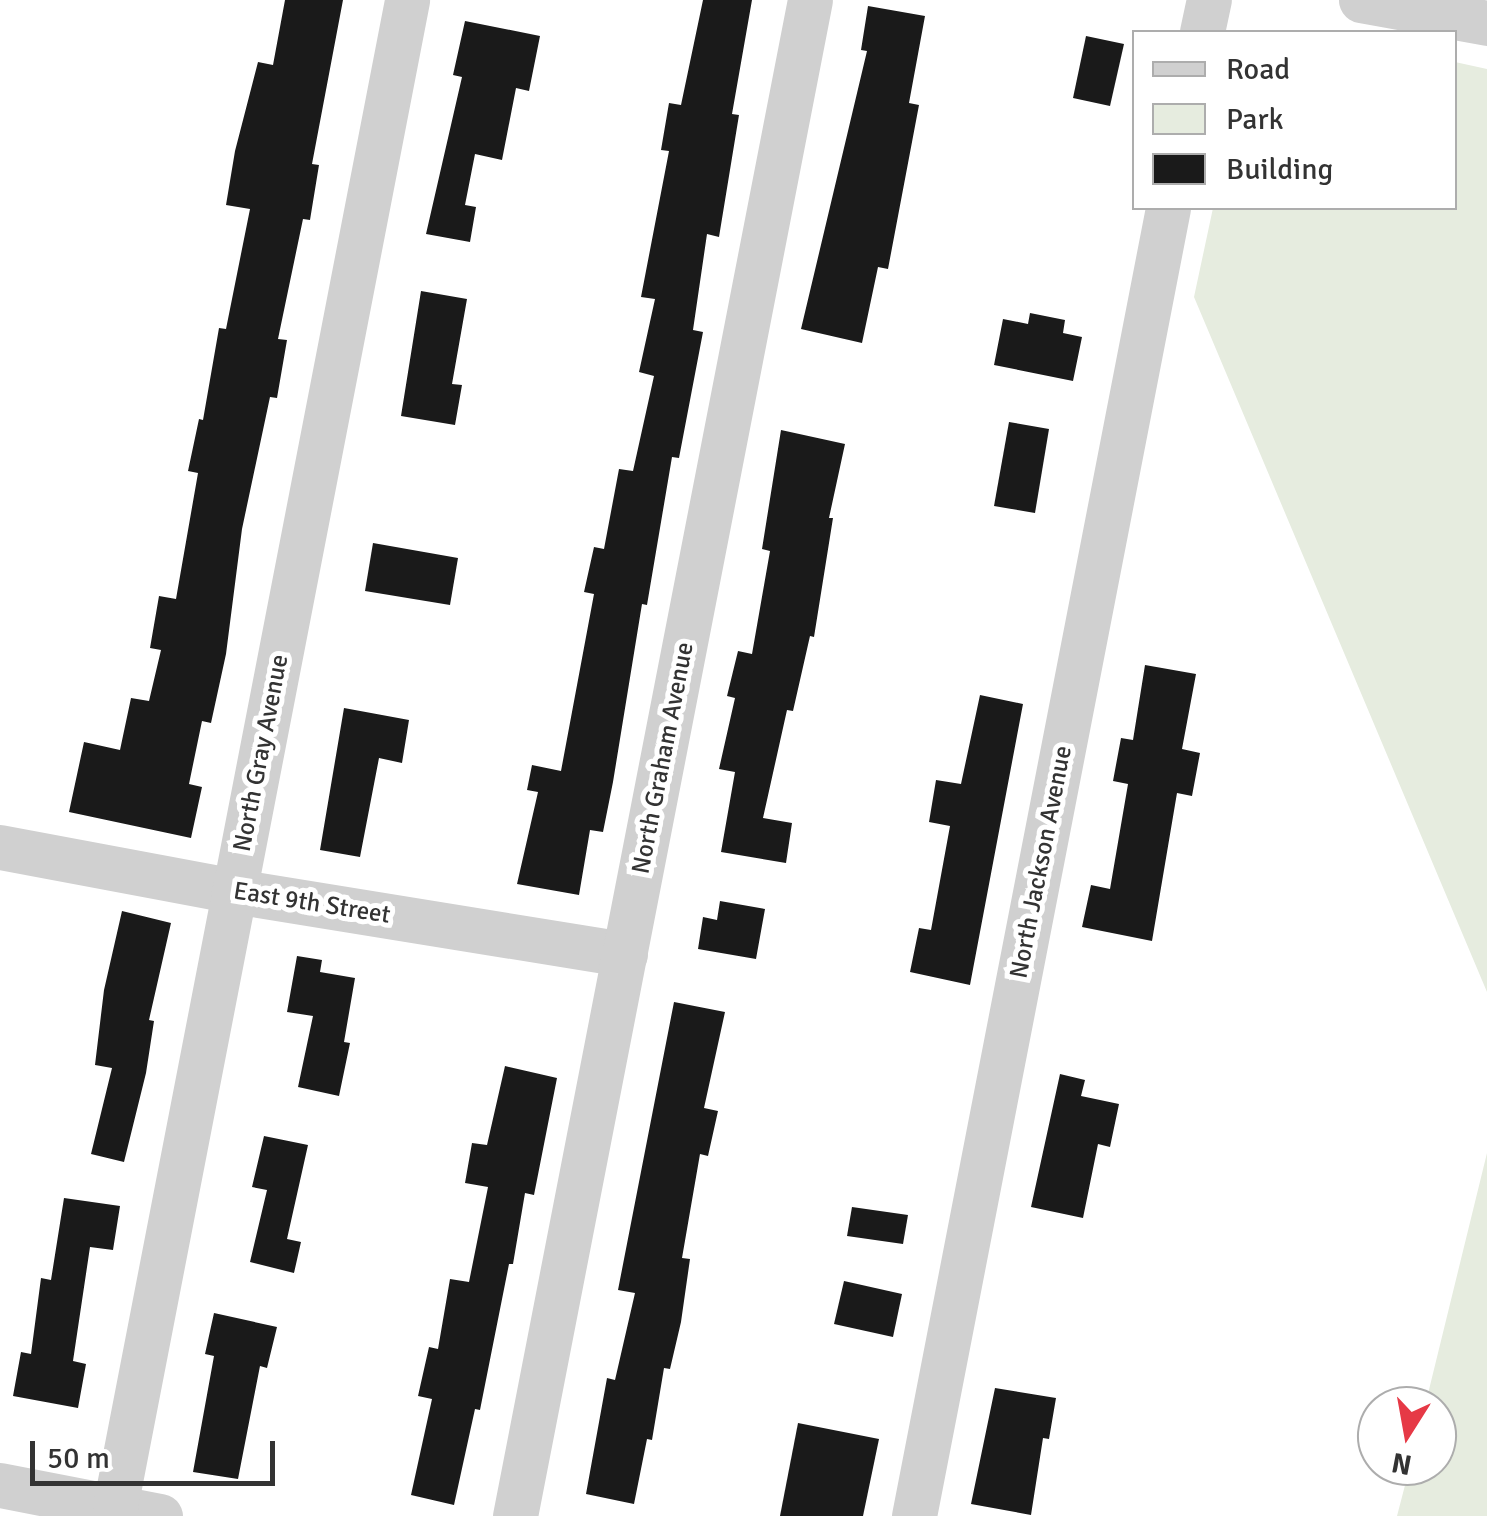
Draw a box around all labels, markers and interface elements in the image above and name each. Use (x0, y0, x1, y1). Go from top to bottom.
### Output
legend (1132, 30, 1457, 210)
text: Road (1226, 51, 1290, 88)
text: Park (1226, 101, 1284, 138)
text: Building (1226, 151, 1333, 188)
street label: North Graham Avenue (626, 640, 700, 876)
street label: North Gray Avenue (227, 652, 295, 854)
street label: North Jackson Avenue (1004, 743, 1078, 981)
street label: East 9th Street (231, 876, 393, 930)
north arrow (1357, 1386, 1457, 1486)
scale bar (35, 1421, 280, 1483)
text: 50 m (47, 1440, 110, 1477)
text: N (1389, 1445, 1414, 1482)

